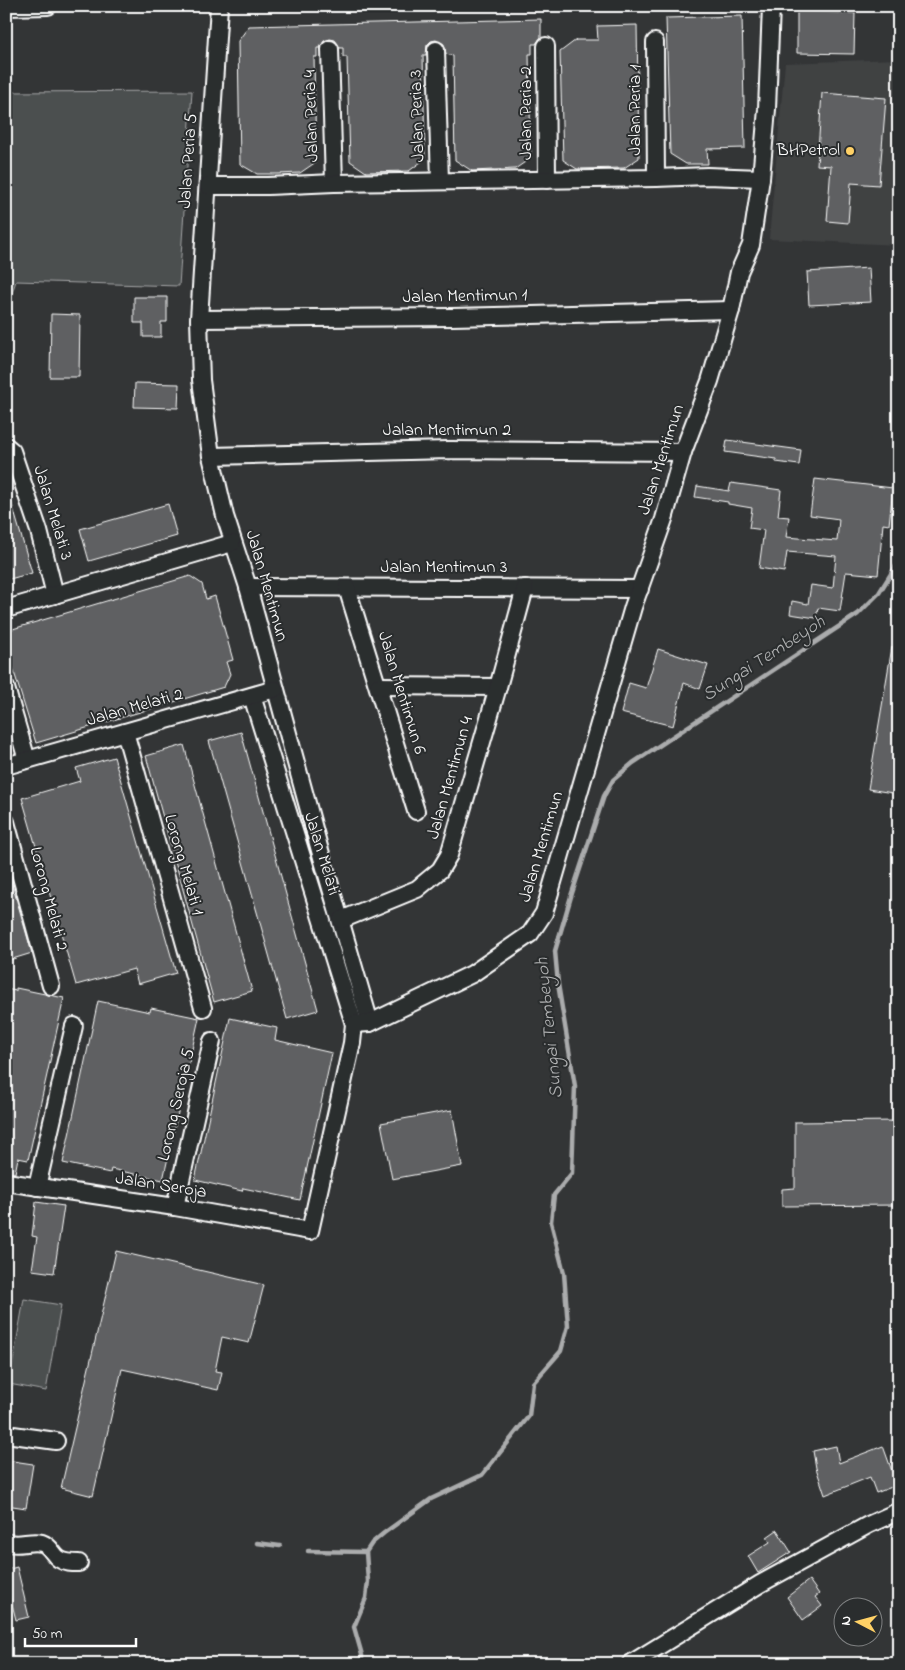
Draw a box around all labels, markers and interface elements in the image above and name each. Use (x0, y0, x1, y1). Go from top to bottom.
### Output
street label: Jalan Peria 1 (623, 64, 649, 155)
street label: Jalan Peria 2 (514, 66, 540, 160)
street label: Jalan Peria 4 (297, 69, 327, 163)
street label: Jalan Peria 3 (403, 69, 433, 163)
street label: Jalan Peria 5 (173, 113, 205, 209)
place label: BHPetrol (776, 138, 840, 164)
marker: BHPetrol (844, 145, 856, 157)
street label: Jalan Mentimun 1 (402, 283, 528, 311)
street label: Jalan Mentimun (632, 401, 692, 519)
street label: Jalan Mentimun 2 (383, 418, 511, 444)
street label: Jalan Melati 3 (25, 463, 79, 563)
street label: Jalan Mentimun (238, 527, 294, 645)
street label: Jalan Mentimun 3 (381, 555, 507, 581)
water label: Sungai Tembeyoh (697, 609, 832, 710)
street label: Jalan Mentimun 6 (370, 628, 432, 758)
street label: Jalan Melati 2 (84, 682, 186, 734)
street label: Jalan Mentimun 4 (421, 713, 481, 843)
street label: Jalan Mentimun (513, 788, 571, 906)
street label: Jalan Melati (296, 809, 346, 899)
street label: Lorong Melati 1 (155, 812, 210, 919)
street label: Lorong Melati 2 (21, 844, 74, 954)
water label: Sungai Tembeyoh (529, 955, 572, 1100)
street label: Lorong Seroja 5 (151, 1046, 204, 1164)
street label: Jalan Seroja (113, 1166, 209, 1206)
north arrow (832, 1598, 882, 1648)
scale bar (25, 1615, 136, 1647)
text: N (836, 1615, 857, 1627)
text: 50 m (32, 1623, 63, 1645)

